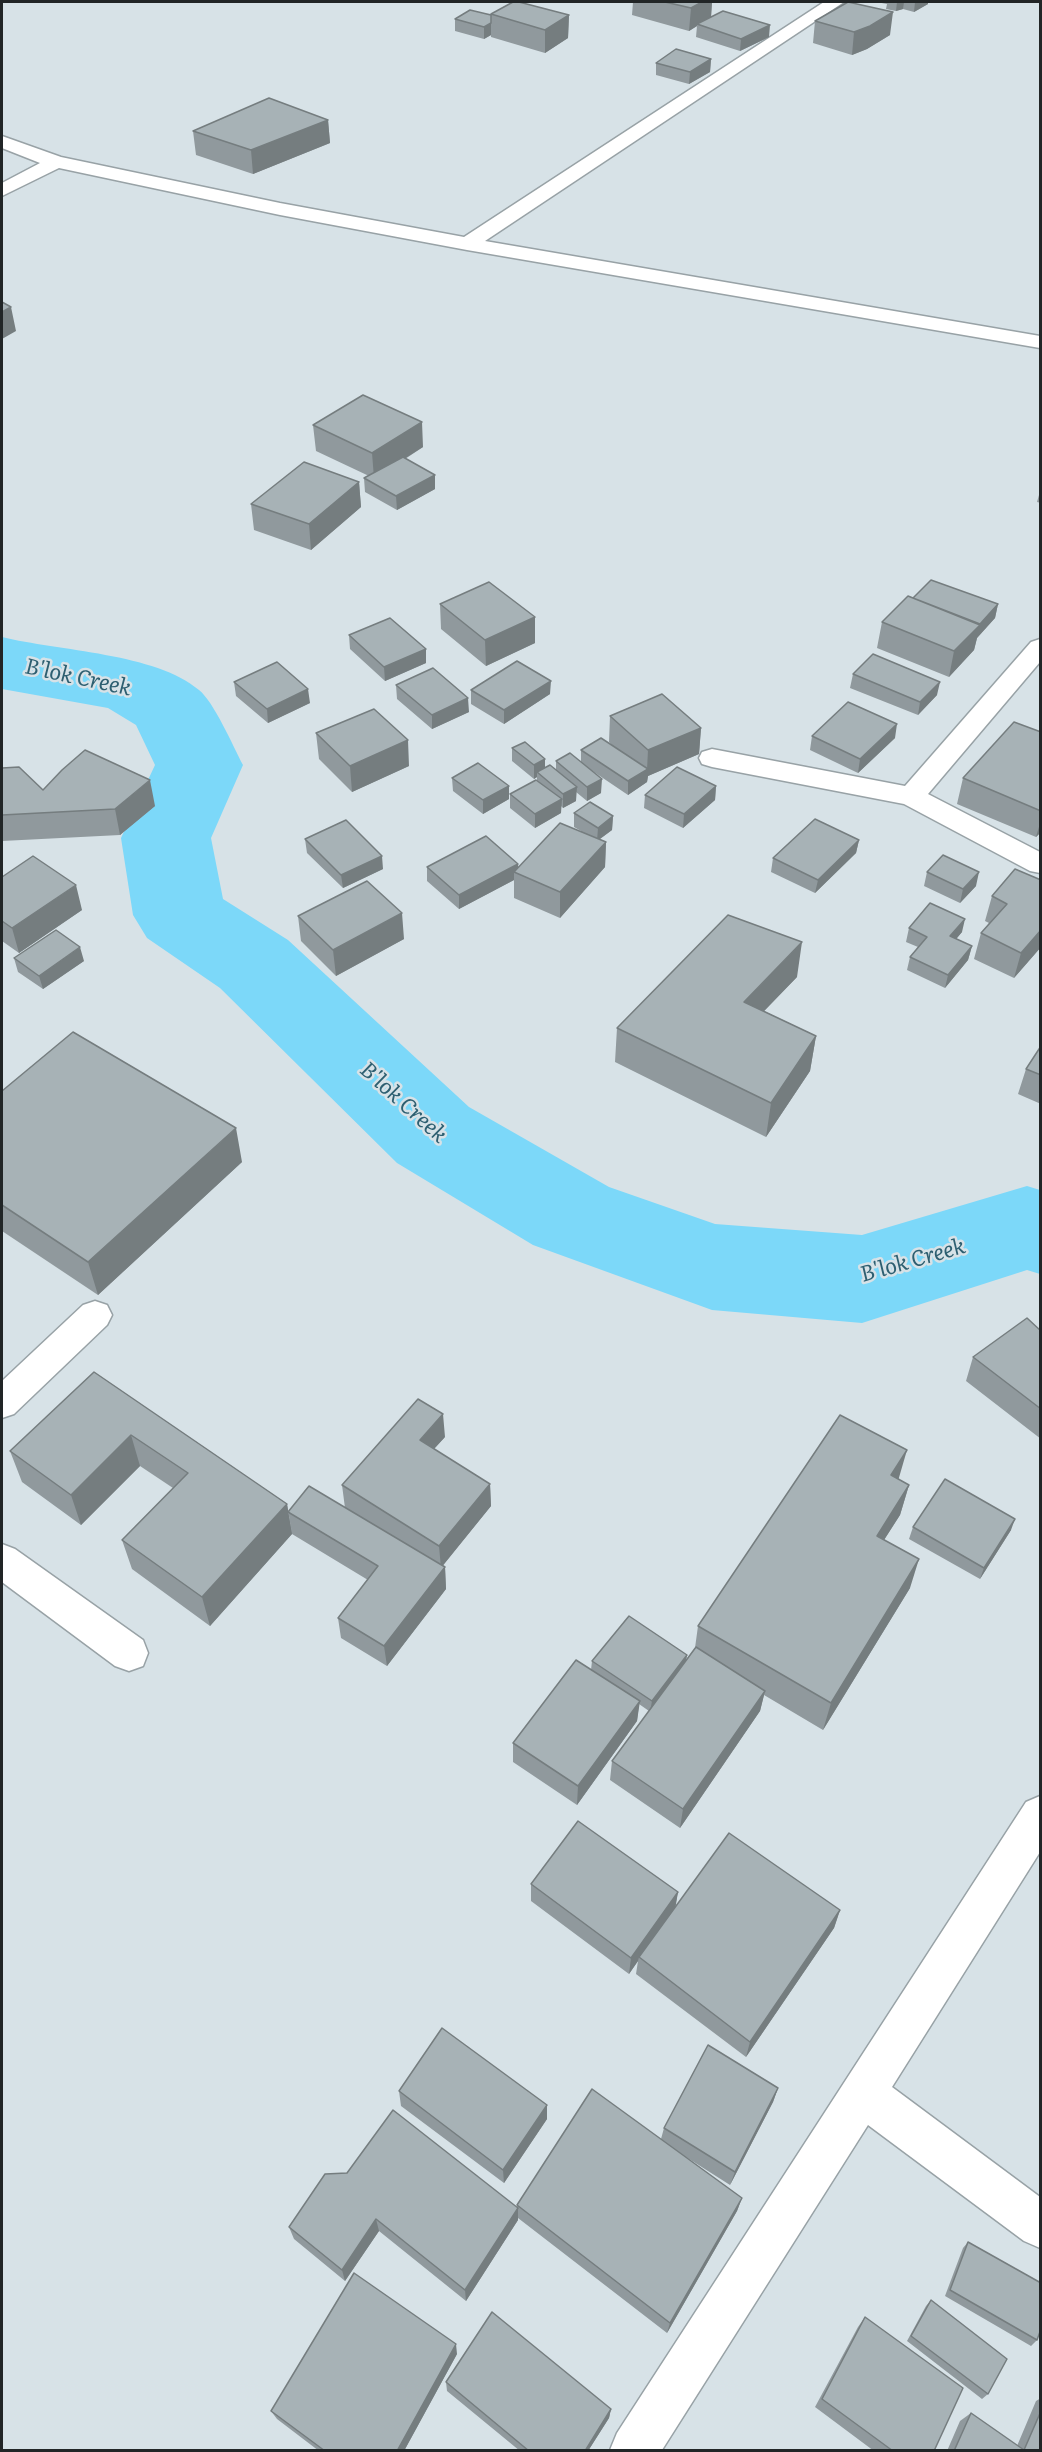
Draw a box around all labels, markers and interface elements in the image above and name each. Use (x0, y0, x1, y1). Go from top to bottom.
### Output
water label: B'lok Creek (22, 654, 134, 702)
water label: B'lok Creek (354, 1057, 452, 1149)
water label: B'lok Creek (857, 1233, 969, 1289)

